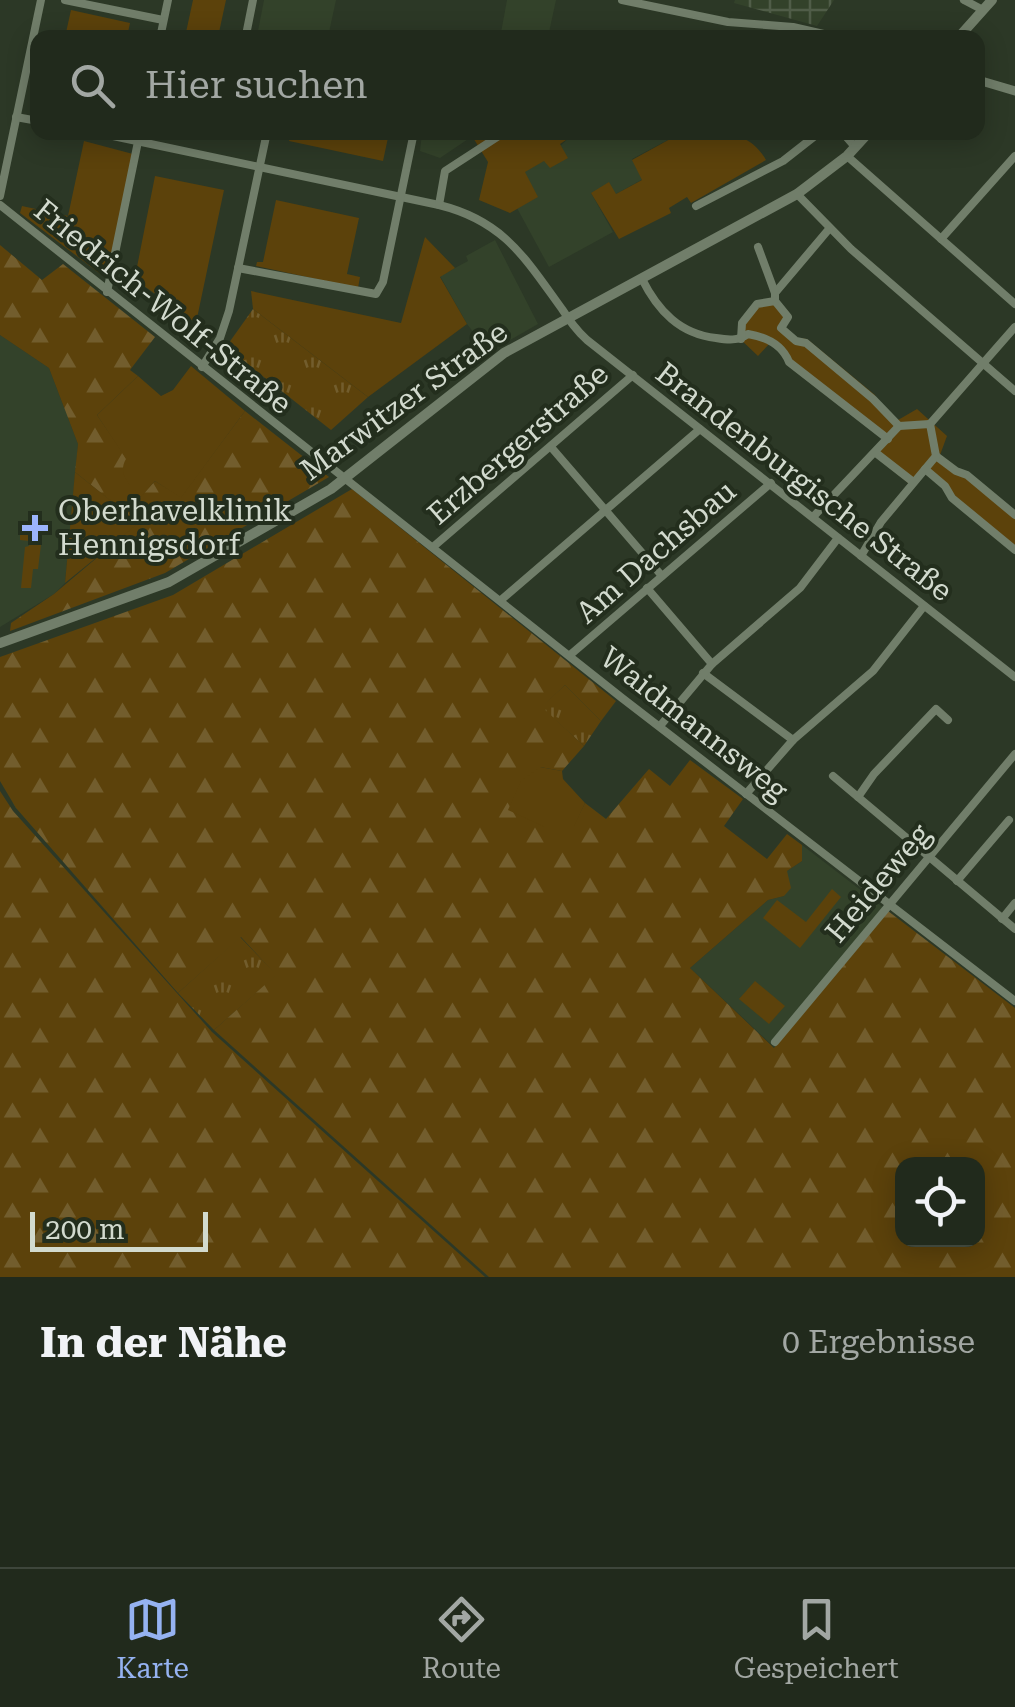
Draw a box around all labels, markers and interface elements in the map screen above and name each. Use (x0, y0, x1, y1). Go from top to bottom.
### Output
search box (30, 30, 985, 140)
icon: search (65, 58, 120, 113)
text: Hier suchen (145, 63, 368, 107)
street label: Friedrich-Wolf-Straße (28, 192, 299, 421)
street label: Marwitzer Straße (293, 314, 514, 487)
street label: Brandenburgische Straße (649, 355, 960, 608)
street label: Erzbergerstraße (420, 356, 615, 531)
street label: Am Dachsbau (569, 473, 743, 630)
place label: Oberhavelklinik Hennigsdorf (58, 493, 292, 562)
marker: Oberhavelklinik Hennigsdorf (22, 515, 48, 541)
street label: Waidmannsweg (594, 640, 795, 808)
street label: Heideweg (818, 816, 937, 949)
map controls (895, 1157, 985, 1247)
button: locate (895, 1157, 985, 1247)
scale bar (30, 1207, 208, 1252)
text: 200 m (45, 1213, 125, 1246)
text: In der Nähe (40, 1318, 287, 1367)
text: 0 Ergebnisse (782, 1323, 975, 1361)
tab: Karte (116, 1592, 189, 1685)
tab: Route (422, 1592, 501, 1685)
tab: Gespeichert (734, 1592, 899, 1685)

